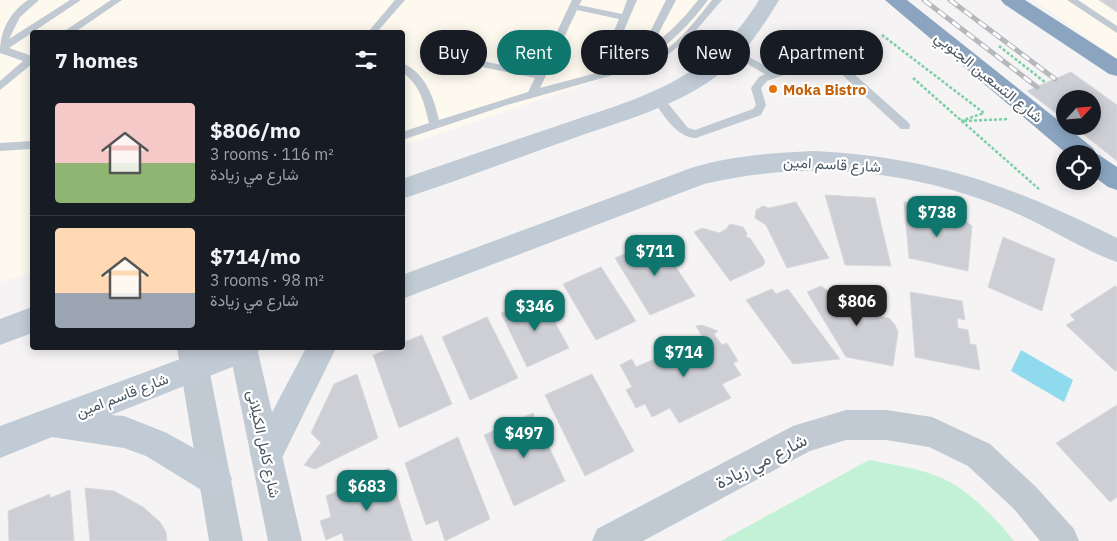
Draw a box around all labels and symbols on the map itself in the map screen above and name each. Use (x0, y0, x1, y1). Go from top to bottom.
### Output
street label: شارع التسعين الجنوبي (929, 28, 1047, 130)
place label: Moka Bistro (783, 80, 866, 99)
marker: Moka Bistro (767, 83, 779, 95)
north arrow (1056, 90, 1101, 135)
street label: شارع قاسم امين (783, 152, 881, 178)
pin: $738 (907, 196, 967, 238)
pin: $711 (625, 234, 685, 277)
pin: $806 (827, 284, 887, 327)
pin: $346 (505, 290, 565, 332)
pin: $714 (654, 336, 714, 378)
street label: شارع قاسم امين (73, 369, 172, 423)
street label: شارع كامل الكيلانى (241, 388, 285, 500)
pin: $497 (494, 416, 554, 459)
street label: شارع مي زيادة (711, 428, 813, 497)
pin: $683 (337, 470, 397, 512)

